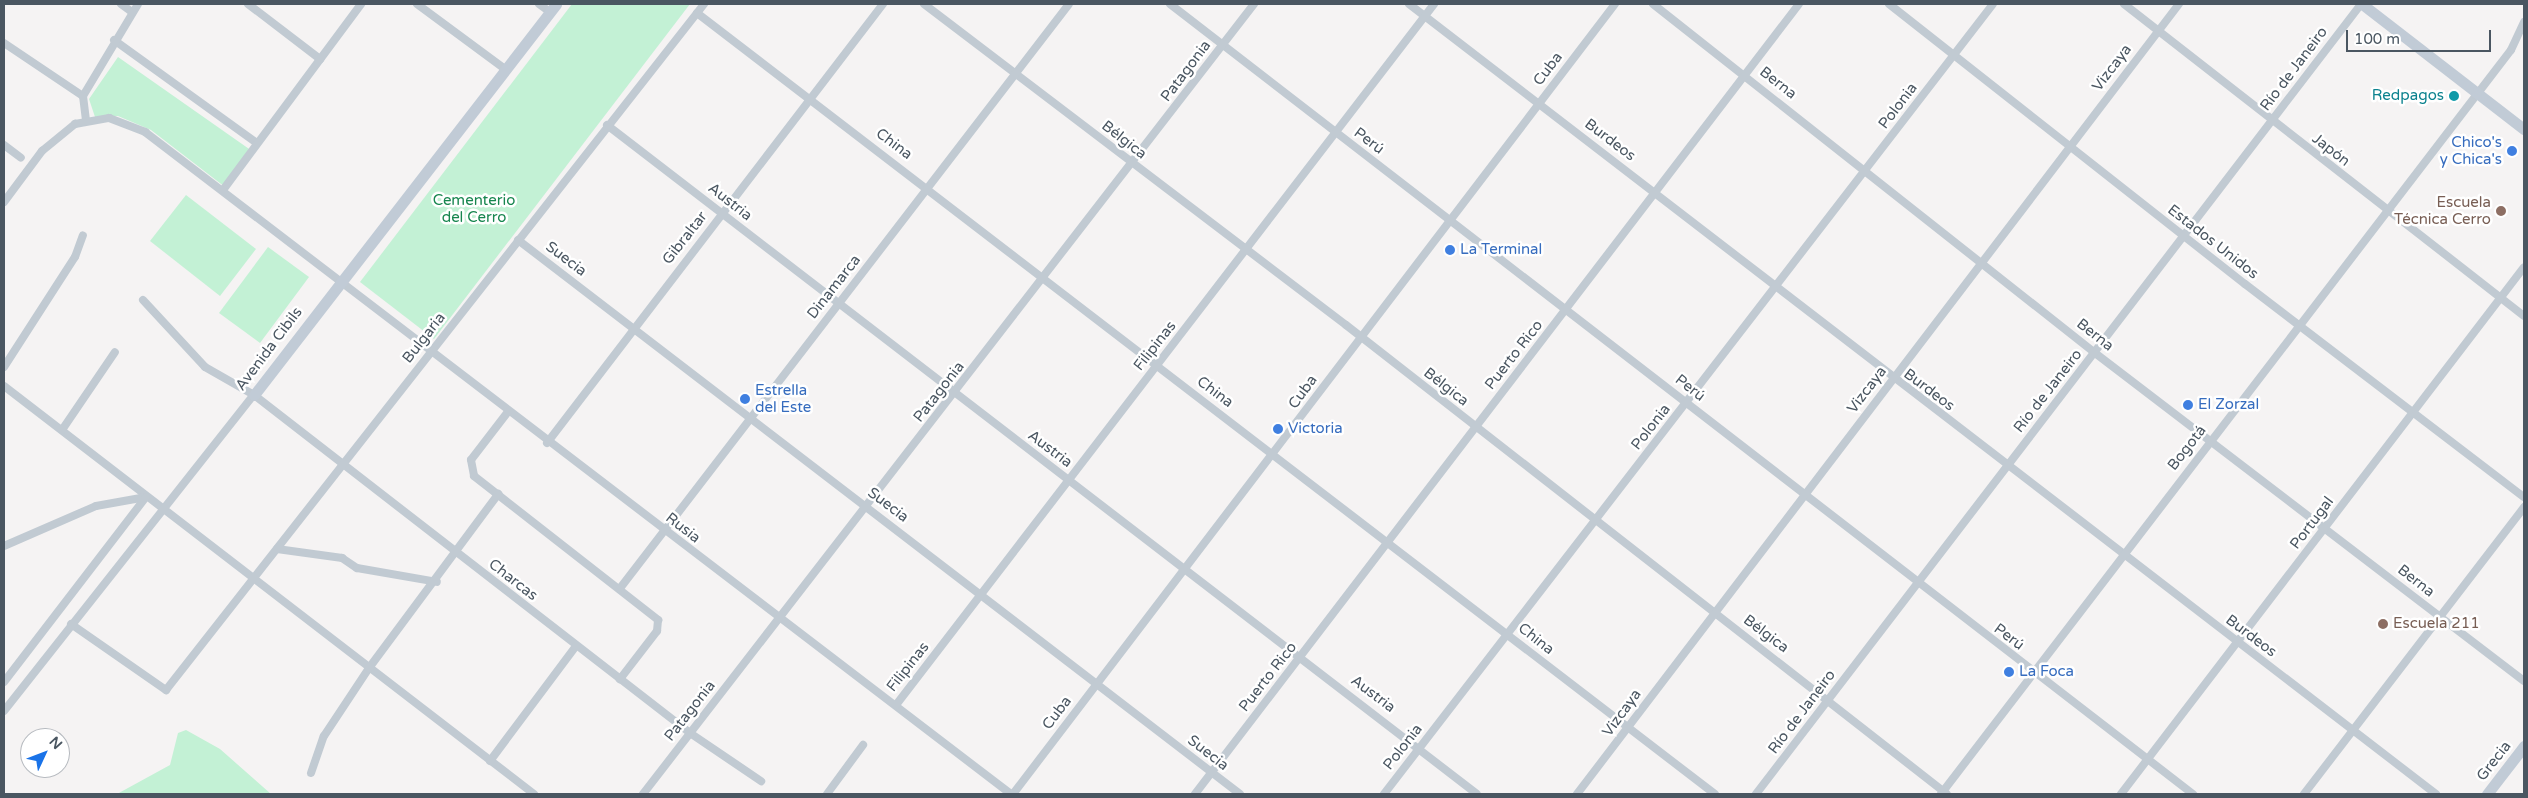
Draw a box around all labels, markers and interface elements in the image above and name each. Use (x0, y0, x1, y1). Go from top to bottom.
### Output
scale bar (2348, 20, 2493, 52)
street label: Río de Janeiro (2257, 23, 2331, 115)
text: 100 m (2354, 30, 2400, 48)
street label: Patagonia (1157, 37, 1215, 105)
street label: Vizcaya (2089, 41, 2135, 95)
street label: Cuba (1530, 49, 1566, 89)
street label: Berna (1756, 63, 1800, 103)
street label: Polonia (1875, 79, 1921, 133)
place label: Redpagos (2372, 87, 2444, 105)
marker: Redpagos (2448, 90, 2460, 102)
street label: Burdeos (1581, 115, 1639, 165)
street label: Bélgica (1098, 117, 1150, 163)
street label: Perú (1350, 124, 1388, 158)
street label: China (872, 125, 916, 163)
street label: Japón (2308, 130, 2354, 170)
place label: Chico's y Chica's (2440, 133, 2502, 168)
marker: Chico's y Chica's (2506, 145, 2518, 157)
street label: Austria (704, 179, 756, 225)
park label: Cementerio del Cerro (433, 191, 515, 226)
place label: Escuela Técnica Cerro (2394, 193, 2491, 228)
street label: Estados Unidos (2164, 201, 2262, 283)
marker: Escuela Técnica Cerro (2495, 205, 2507, 217)
street label: Gibraltar (659, 208, 711, 268)
street label: Suecia (542, 238, 590, 280)
place label: La Terminal (1460, 241, 1542, 259)
marker: La Terminal (1444, 244, 1456, 256)
street label: Dinamarca (803, 251, 865, 323)
street label: Avenida Cibils (232, 304, 306, 394)
street label: Bulgaria (399, 309, 449, 367)
street label: Berna (2073, 315, 2117, 355)
street label: Puerto Rico (1481, 317, 1547, 393)
street label: Filipinas (1130, 318, 1180, 374)
street label: Río de Janeiro (2010, 346, 2086, 436)
street label: Patagonia (910, 358, 968, 426)
street label: Vizcaya (1844, 363, 1890, 417)
street label: Bélgica (1420, 364, 1472, 410)
street label: Burdeos (1900, 365, 1958, 415)
street label: Perú (1671, 371, 1709, 405)
street label: Cuba (1285, 372, 1321, 412)
street label: China (1193, 373, 1237, 411)
place label: Estrella del Este (755, 381, 811, 416)
marker: Estrella del Este (739, 393, 751, 405)
place label: El Zorzal (2198, 396, 2259, 414)
marker: El Zorzal (2182, 399, 2194, 411)
street label: Polonia (1628, 401, 1674, 453)
place label: Victoria (1288, 420, 1343, 438)
street label: Bogotá (2164, 422, 2210, 474)
marker: Victoria (1272, 423, 1284, 435)
street label: Austria (1024, 426, 1076, 472)
street label: Suecia (864, 484, 912, 526)
street label: Portugal (2286, 493, 2338, 553)
street label: Rusia (662, 509, 704, 547)
street label: Charcas (485, 555, 541, 605)
street label: Berna (2394, 561, 2438, 601)
street label: Bélgica (1740, 611, 1792, 657)
street label: Burdeos (2222, 611, 2280, 661)
place label: Escuela 211 (2393, 615, 2480, 633)
marker: Escuela 211 (2377, 618, 2389, 630)
street label: China (1514, 619, 1558, 659)
street label: Perú (1990, 620, 2028, 654)
street label: Filipinas (883, 639, 933, 695)
street label: Puerto Rico (1235, 639, 1301, 715)
place label: La Foca (2019, 663, 2074, 681)
street label: Río de Janeiro (1765, 666, 1839, 758)
marker: La Foca (2003, 666, 2015, 678)
street label: Austria (1347, 671, 1399, 717)
street label: Patagonia (661, 677, 719, 745)
street label: Vizcaya (1599, 686, 1645, 740)
street label: Cuba (1039, 693, 1075, 733)
street label: Polonia (1380, 721, 1426, 773)
north arrow (20, 728, 70, 778)
street label: Suecia (1184, 731, 1232, 775)
text: N (46, 733, 66, 753)
street label: Grecia (2473, 738, 2515, 784)

